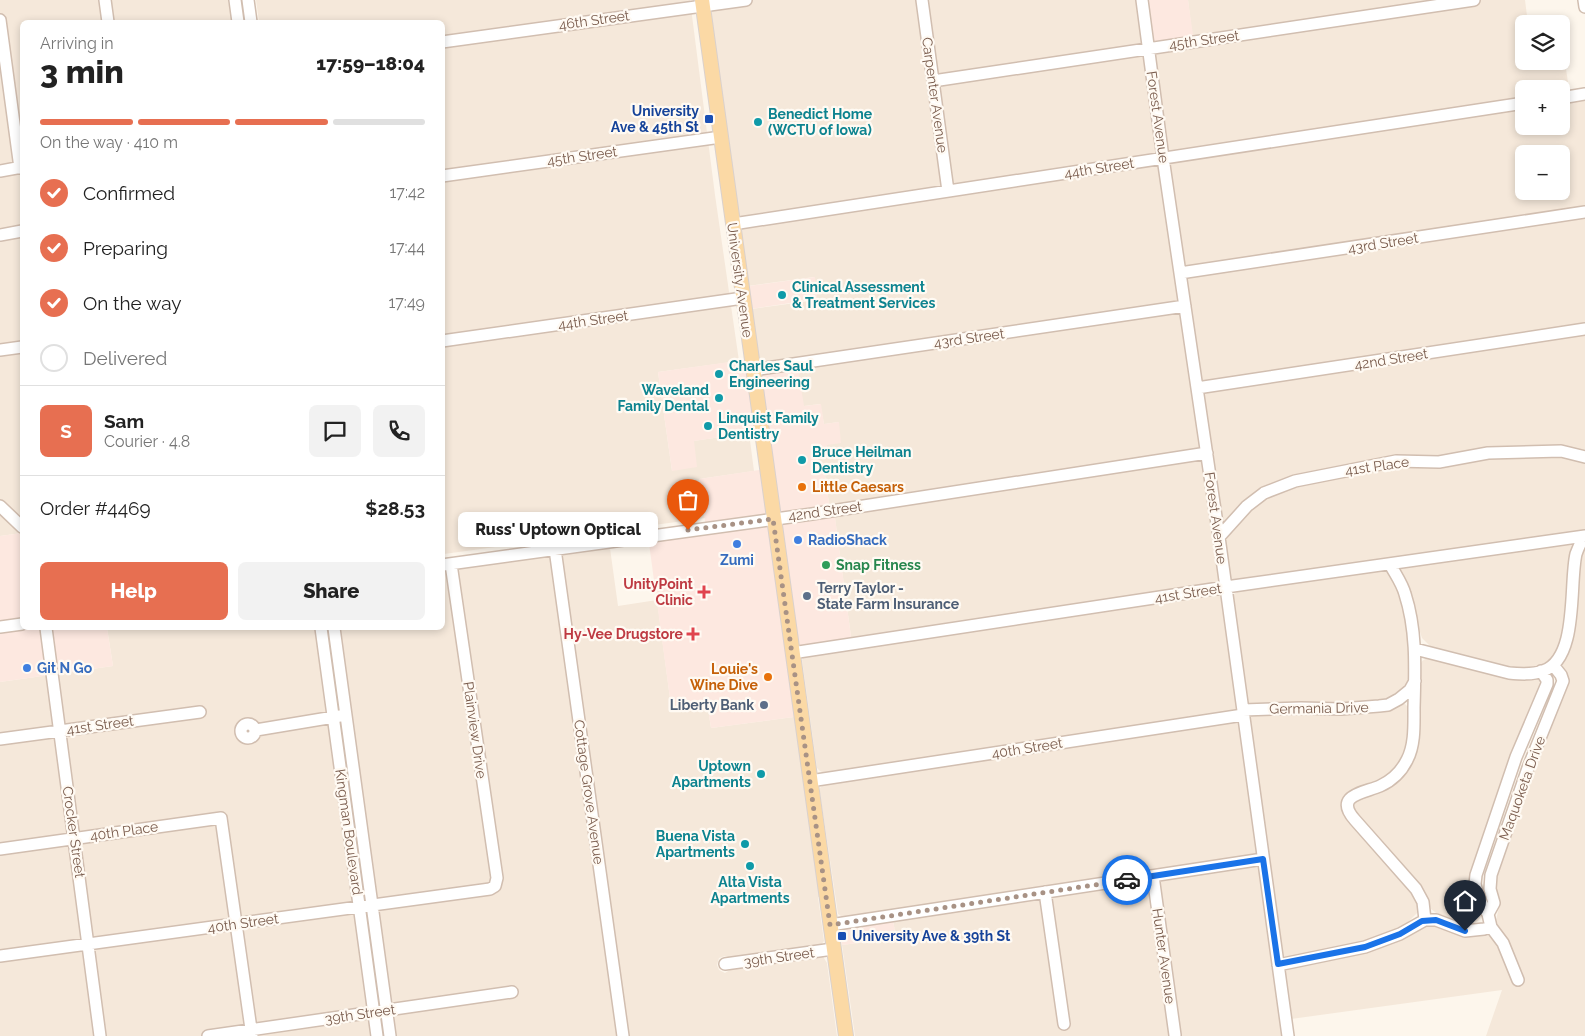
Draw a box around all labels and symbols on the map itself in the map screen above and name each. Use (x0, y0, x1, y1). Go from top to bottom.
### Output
street label: 46th Street (558, 7, 631, 33)
street label: 45th Street (1168, 27, 1240, 53)
street label: Carpenter Avenue (919, 36, 951, 154)
street label: Forest Avenue (1144, 70, 1172, 164)
place label: University Ave & 45th St (611, 103, 700, 135)
place label: Benedict Home (WCTU of Iowa) (768, 106, 873, 138)
marker: University Ave & 45th St (703, 113, 715, 125)
marker: Benedict Home (WCTU of Iowa) (752, 116, 764, 128)
street label: 45th Street (546, 143, 618, 169)
street label: 44th Street (1063, 155, 1135, 181)
street label: University Avenue (724, 221, 756, 339)
street label: 43rd Street (1347, 230, 1420, 256)
place label: Clinical Assessment & Treatment Services (792, 279, 935, 311)
marker: Clinical Assessment & Treatment Services (776, 289, 788, 301)
street label: 44th Street (557, 307, 629, 333)
street label: 43rd Street (933, 325, 1006, 351)
street label: 42nd Street (1353, 345, 1429, 373)
place label: Charles Saul Engineering (729, 358, 814, 390)
marker: Charles Saul Engineering (713, 368, 725, 380)
place label: Waveland Family Dental (617, 382, 710, 414)
marker: Waveland Family Dental (713, 392, 725, 404)
place label: Linquist Family Dentistry (718, 410, 819, 442)
marker: Linquist Family Dentistry (702, 420, 714, 432)
place label: Bruce Heilman Dentistry (812, 444, 911, 476)
marker: Bruce Heilman Dentistry (796, 454, 808, 466)
street label: 41st Place (1344, 454, 1410, 478)
street label: Forest Avenue (1202, 471, 1230, 565)
pin (667, 479, 709, 530)
place label: Little Caesars (812, 479, 904, 495)
marker: Little Caesars (796, 481, 808, 493)
street label: 42nd Street (787, 498, 863, 524)
callout: Russ' Uptown Optical (458, 512, 658, 548)
place label: RadioShack (808, 532, 887, 548)
marker: RadioShack (792, 534, 804, 546)
marker: Zumi (731, 538, 743, 550)
place label: Zumi (720, 552, 754, 568)
place label: Snap Fitness (836, 557, 921, 573)
marker: Snap Fitness (820, 559, 832, 571)
place label: UnityPoint Clinic (623, 576, 694, 608)
place label: Terry Taylor - State Farm Insurance (817, 580, 960, 612)
street label: 41st Street (1153, 580, 1223, 606)
marker: UnityPoint Clinic (697, 585, 711, 599)
marker: Terry Taylor - State Farm Insurance (801, 590, 813, 602)
place label: Hy-Vee Drugstore (564, 626, 684, 642)
marker: Hy-Vee Drugstore (687, 628, 699, 640)
place label: Git N Go (37, 660, 93, 676)
place label: Louie's Wine Dive (690, 661, 759, 693)
marker: Git N Go (21, 662, 33, 674)
marker: Louie's Wine Dive (762, 671, 774, 683)
street label: Plainview Drive (460, 681, 490, 779)
place label: Liberty Bank (670, 697, 754, 713)
marker: Liberty Bank (758, 699, 770, 711)
street label: Germania Drive (1269, 699, 1369, 717)
street label: 41st Street (65, 712, 135, 738)
street label: Cottage Grove Avenue (571, 719, 607, 865)
street label: 40th Street (990, 734, 1064, 761)
street label: Maquoketa Drive (1496, 734, 1548, 842)
place label: Uptown Apartments (672, 758, 751, 790)
street label: Kingman Boulevard (332, 768, 366, 896)
marker: Uptown Apartments (755, 768, 767, 780)
street label: Crocker Street (60, 785, 88, 879)
street label: 40th Place (89, 818, 159, 844)
place label: Buena Vista Apartments (656, 828, 735, 860)
marker: Buena Vista Apartments (739, 838, 751, 850)
courier (1102, 855, 1152, 905)
marker: Alta Vista Apartments (744, 860, 756, 872)
place label: Alta Vista Apartments (710, 874, 790, 906)
pin (1444, 880, 1486, 931)
street label: Hunter Avenue (1149, 907, 1179, 1005)
street label: 40th Street (207, 910, 280, 936)
place label: University Ave & 39th St (852, 928, 1011, 944)
marker: University Ave & 39th St (836, 930, 848, 942)
street label: 39th Street (743, 944, 816, 970)
street label: 39th Street (324, 1001, 397, 1027)

